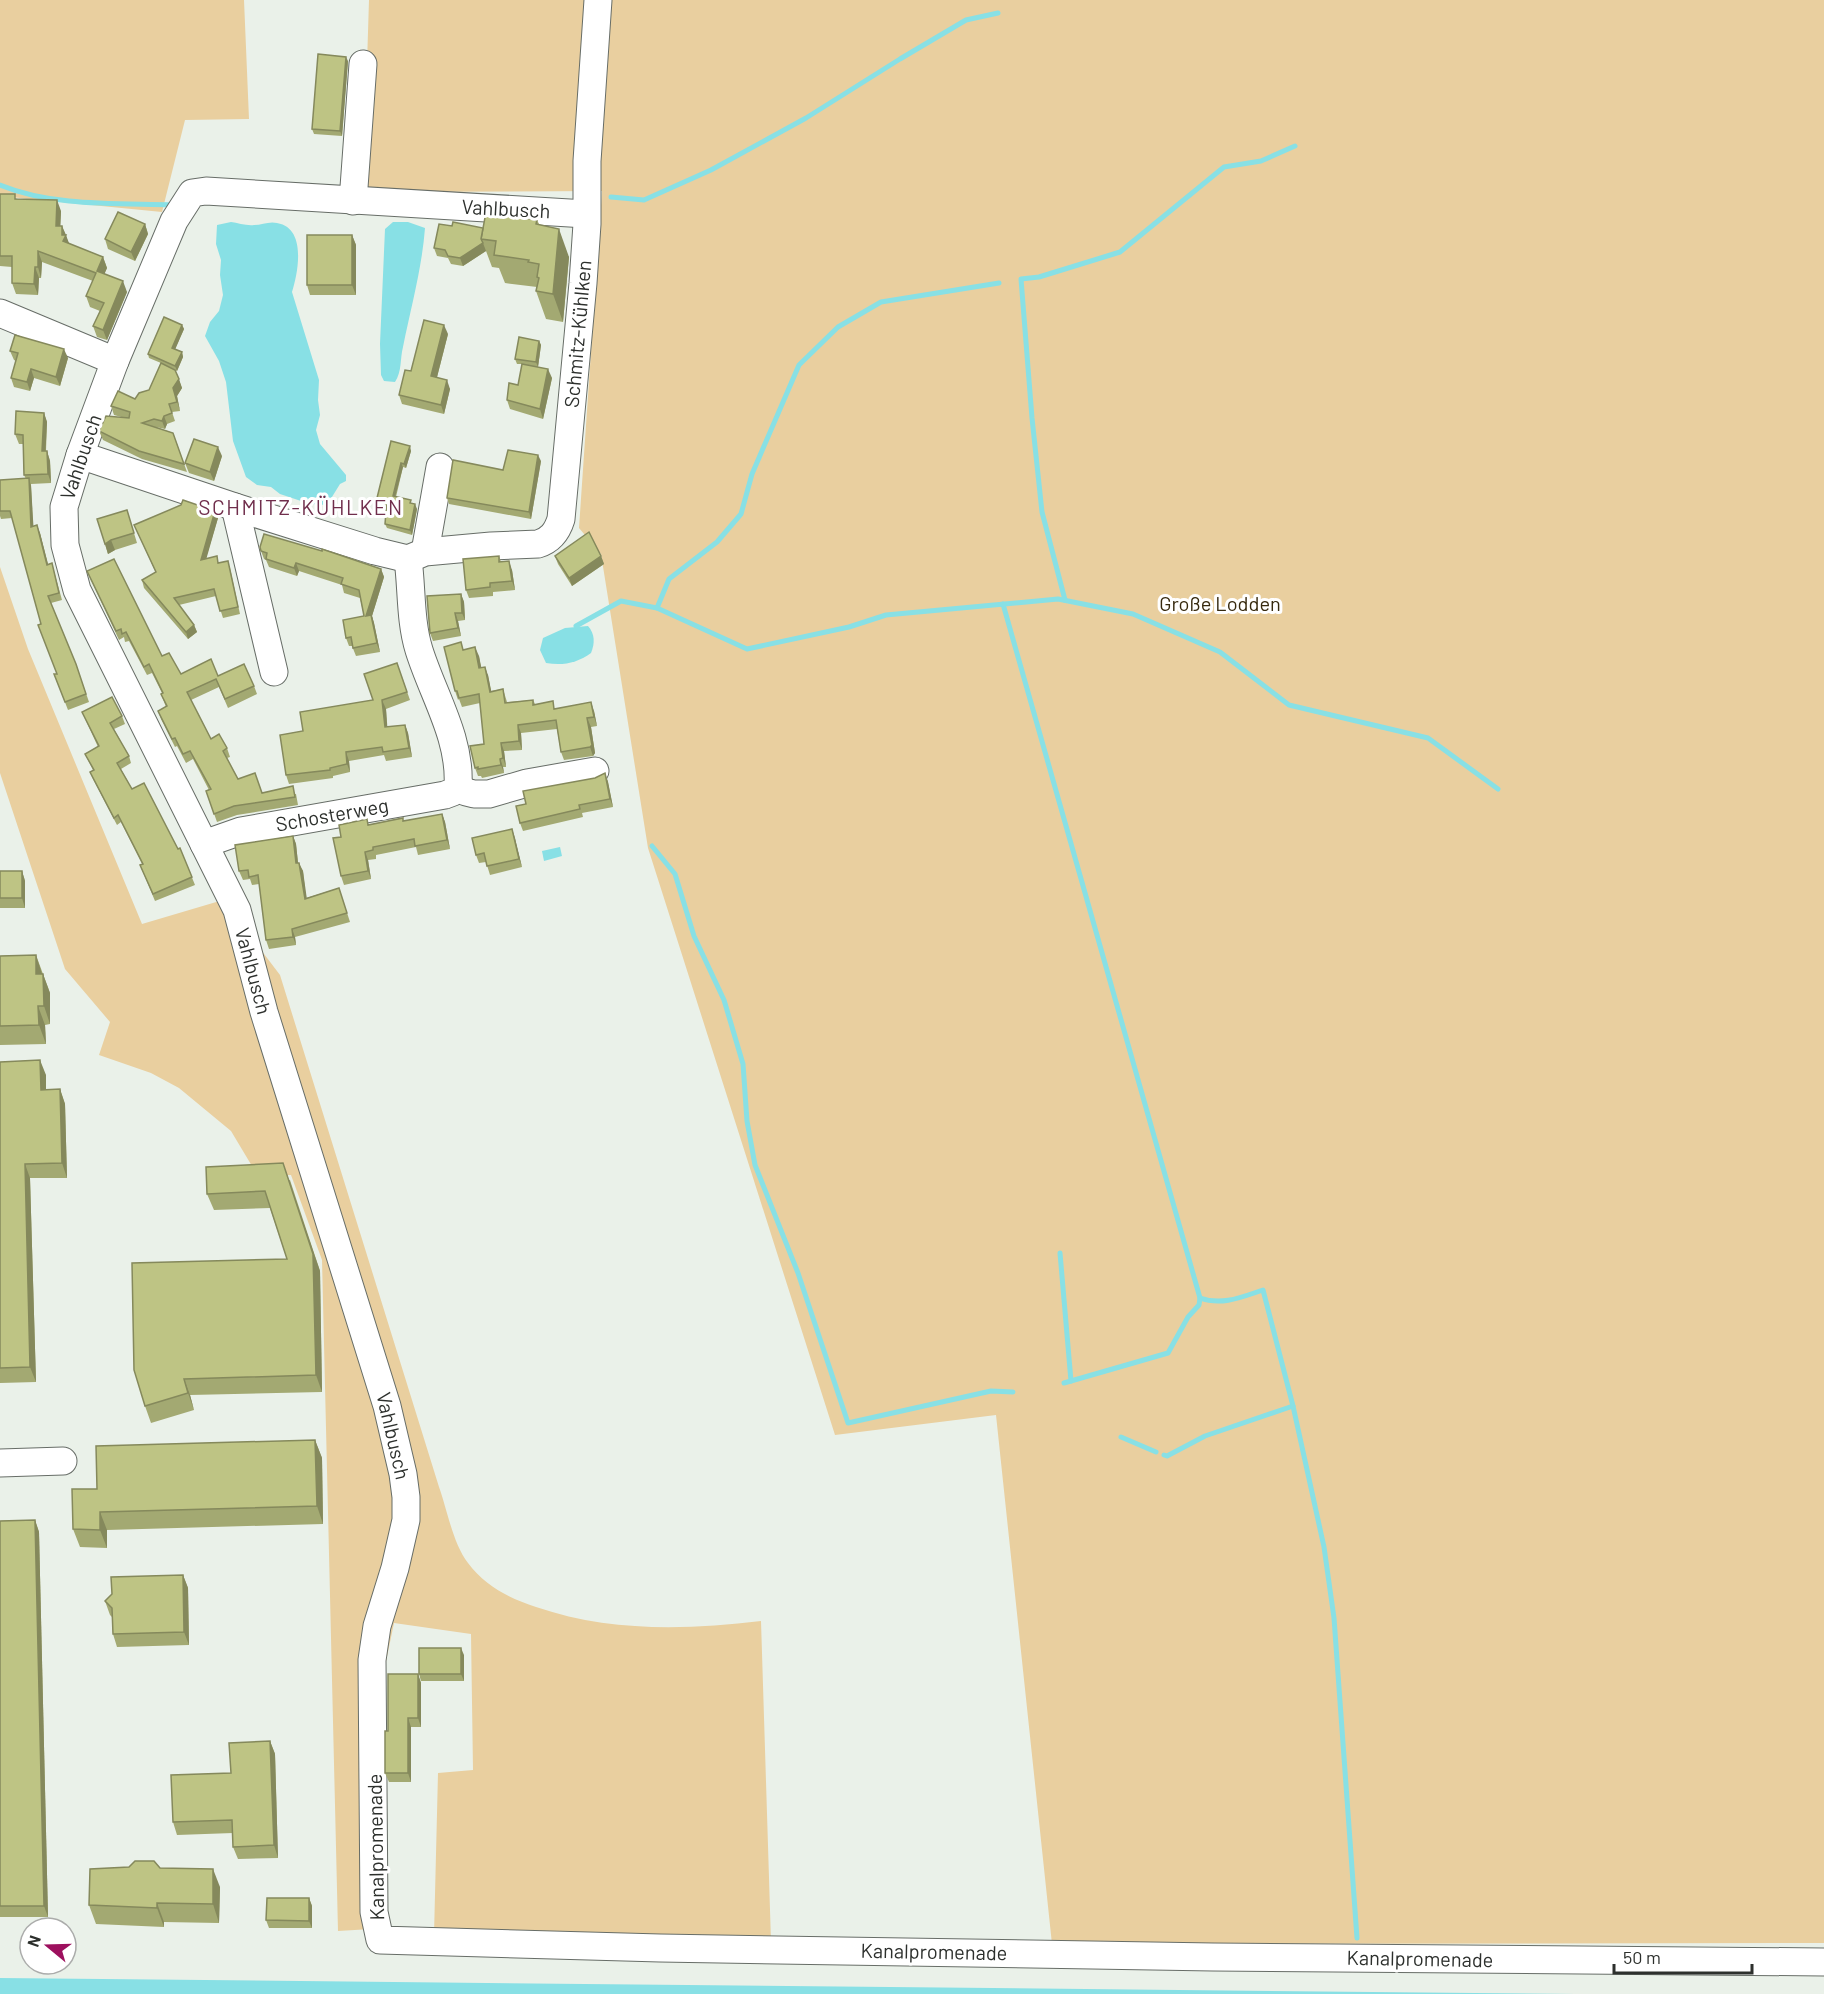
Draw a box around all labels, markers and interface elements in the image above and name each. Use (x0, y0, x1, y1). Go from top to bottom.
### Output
street label: Vahlbusch (461, 194, 551, 222)
street label: Schmitz-Kühlken (559, 259, 595, 409)
street label: Vahlbusch (54, 411, 106, 503)
district label: SCHMITZ-KÜHLKEN (198, 494, 404, 519)
park label: Große Lodden (1159, 591, 1281, 615)
street label: Schosterweg (274, 792, 390, 836)
street label: Vahlbusch (231, 925, 277, 1017)
street label: Vahlbusch (372, 1390, 416, 1482)
street label: Kanalpromenade (362, 1773, 388, 1921)
north arrow (18, 1916, 78, 1976)
text: N (23, 1933, 44, 1949)
scale bar (1614, 1937, 1752, 1975)
street label: Kanalpromenade (860, 1938, 1008, 1964)
street label: Kanalpromenade (1346, 1945, 1494, 1971)
text: 50 m (1623, 1946, 1661, 1968)

